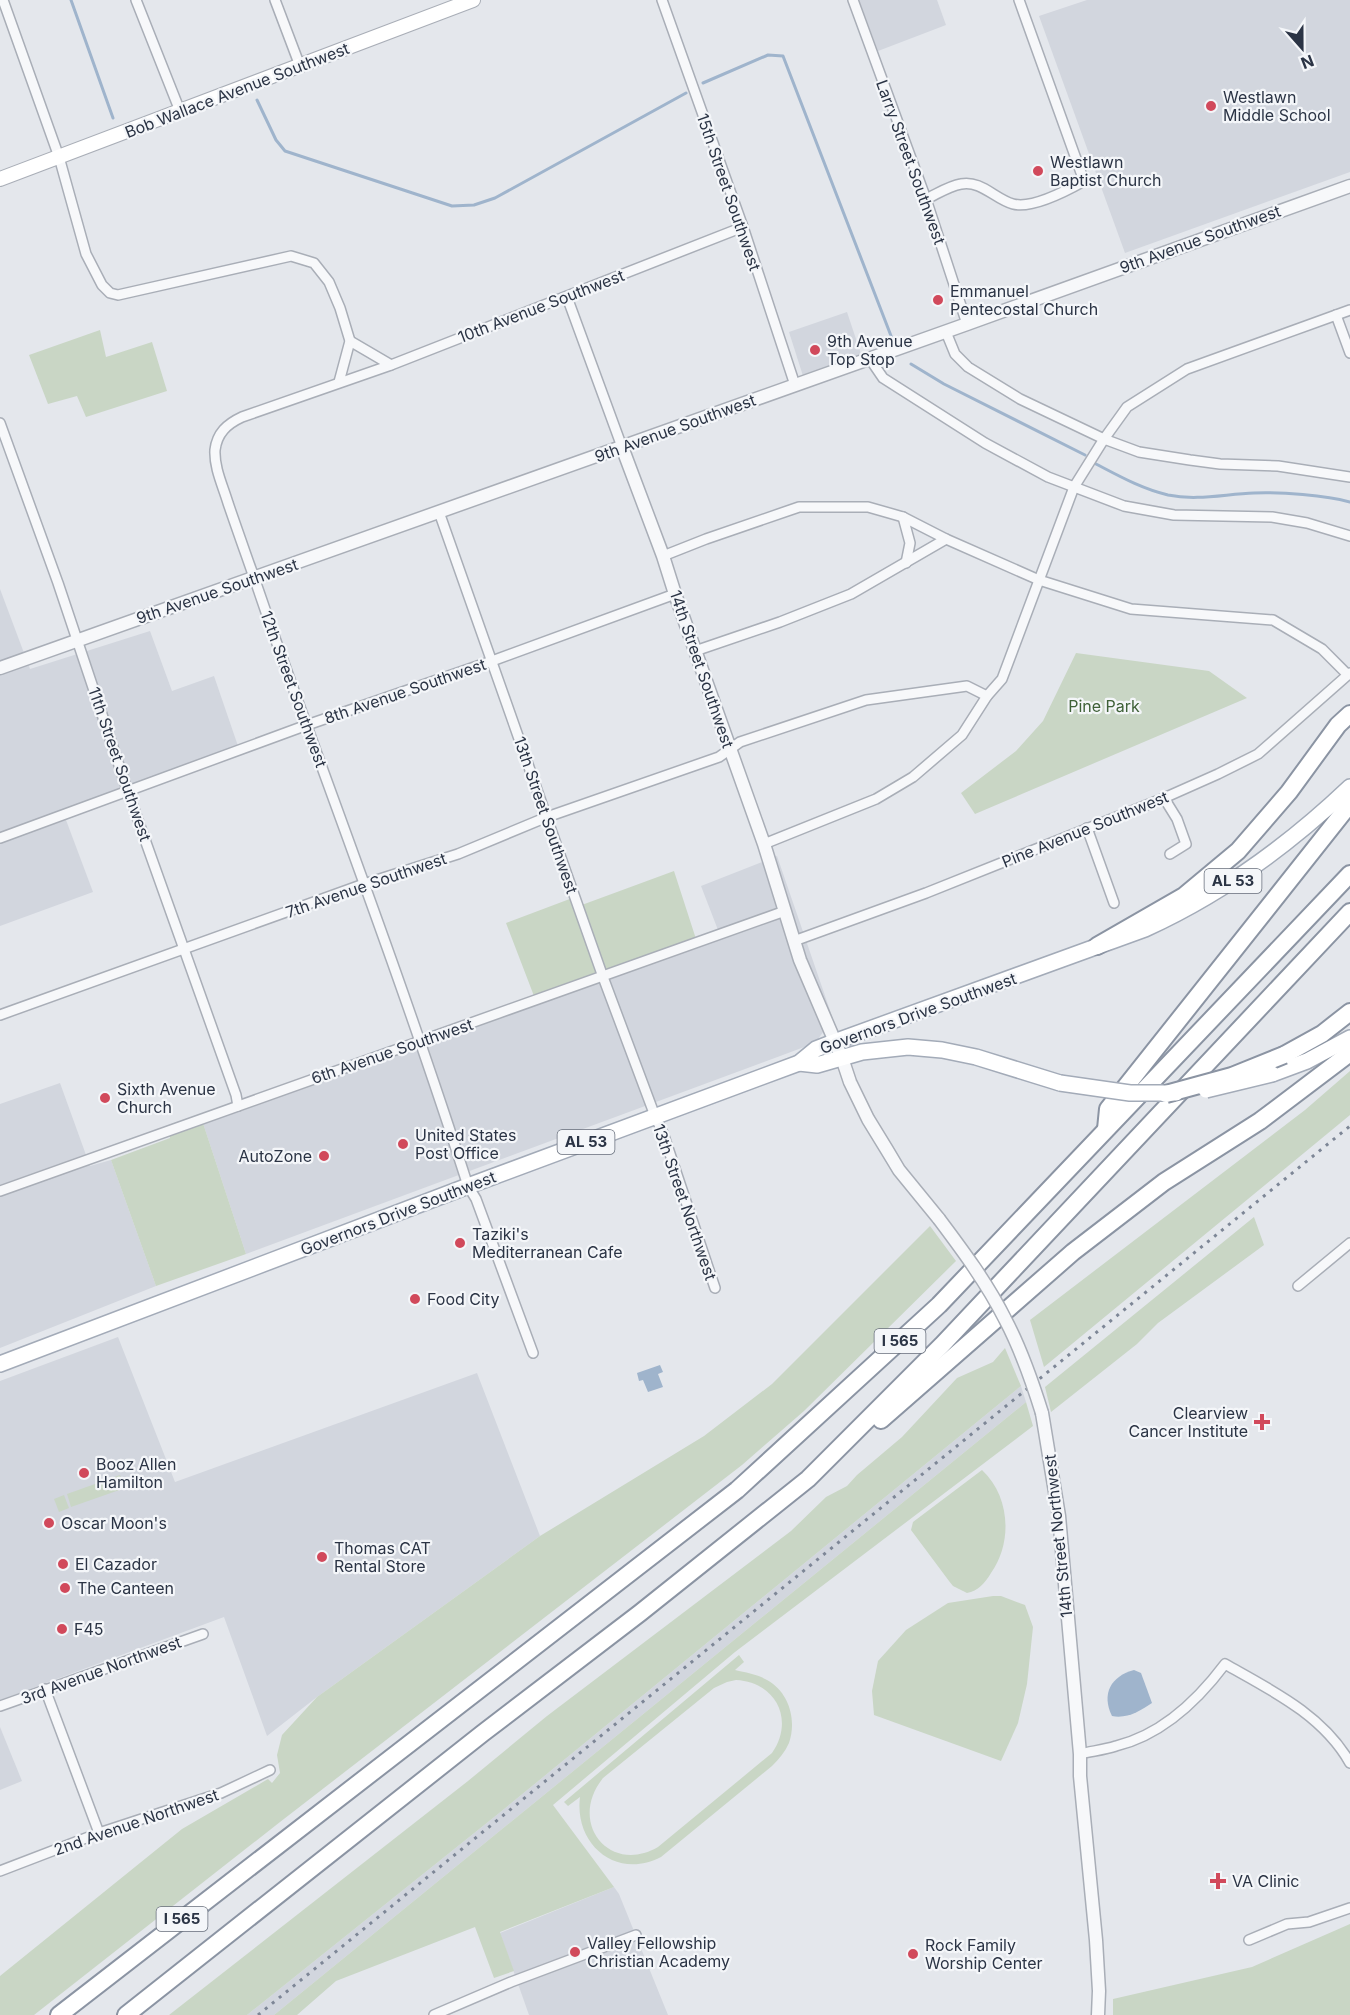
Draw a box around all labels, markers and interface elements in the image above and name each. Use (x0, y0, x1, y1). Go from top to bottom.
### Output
north arrow (1272, 18, 1332, 78)
street label: Bob Wallace Avenue Southwest (122, 38, 352, 142)
text: N (1298, 50, 1317, 74)
street label: Larry Street Southwest (872, 77, 950, 247)
place label: Westlawn Middle School (1223, 87, 1331, 125)
marker: Westlawn Middle School (1204, 99, 1218, 113)
street label: 15th Street Southwest (693, 111, 765, 273)
place label: Westlawn Baptist Church (1050, 152, 1162, 190)
marker: Westlawn Baptist Church (1031, 164, 1045, 178)
street label: 9th Avenue Southwest (1117, 201, 1283, 277)
street label: 10th Avenue Southwest (455, 265, 627, 347)
place label: Emmanuel Pentecostal Church (950, 281, 1098, 319)
marker: Emmanuel Pentecostal Church (931, 293, 945, 307)
place label: 9th Avenue Top Stop (827, 331, 913, 369)
marker: 9th Avenue Top Stop (808, 343, 822, 357)
street label: 9th Avenue Southwest (592, 390, 758, 466)
street label: 9th Avenue Southwest (133, 554, 301, 628)
street label: 14th Street Southwest (666, 587, 738, 751)
street label: 12th Street Southwest (256, 608, 332, 770)
street label: 8th Avenue Southwest (322, 654, 488, 728)
street label: 11th Street Southwest (84, 684, 156, 844)
park label: Pine Park (1068, 696, 1140, 716)
street label: 13th Street Southwest (510, 734, 582, 896)
street label: Pine Avenue Southwest (999, 786, 1171, 872)
street label: 7th Avenue Southwest (283, 848, 449, 922)
road number: AL 53 (1204, 869, 1262, 893)
street label: Governors Drive Southwest (817, 968, 1019, 1058)
street label: 6th Avenue Southwest (309, 1014, 475, 1088)
place label: Sixth Avenue Church (117, 1079, 216, 1117)
marker: Sixth Avenue Church (98, 1091, 112, 1105)
street label: 13th Street Northwest (649, 1121, 721, 1283)
place label: United States Post Office (415, 1125, 516, 1163)
road number: AL 53 (558, 1130, 614, 1154)
marker: United States Post Office (396, 1137, 410, 1151)
place label: AutoZone (238, 1146, 312, 1166)
marker: AutoZone (317, 1149, 331, 1163)
street label: Governors Drive Southwest (298, 1166, 498, 1260)
place label: Taziki's Mediterranean Cafe (472, 1224, 622, 1262)
marker: Taziki's Mediterranean Cafe (453, 1236, 467, 1250)
place label: Food City (427, 1289, 499, 1309)
marker: Food City (408, 1292, 422, 1306)
road number: I 565 (874, 1329, 926, 1353)
place label: Clearview Cancer Institute (1128, 1403, 1248, 1441)
marker: Clearview Cancer Institute (1253, 1413, 1271, 1431)
street label: 14th Street Northwest (1039, 1453, 1077, 1619)
place label: Booz Allen Hamilton (96, 1454, 176, 1492)
marker: Booz Allen Hamilton (77, 1466, 91, 1480)
place label: Oscar Moon's (61, 1513, 167, 1533)
marker: Oscar Moon's (42, 1516, 56, 1530)
place label: Thomas CAT Rental Store (334, 1538, 431, 1576)
marker: Thomas CAT Rental Store (315, 1550, 329, 1564)
place label: El Cazador (75, 1554, 157, 1574)
marker: El Cazador (56, 1557, 70, 1571)
place label: The Canteen (77, 1578, 174, 1598)
marker: The Canteen (58, 1581, 72, 1595)
place label: F45 (74, 1619, 104, 1639)
marker: F45 (55, 1622, 69, 1636)
street label: 3rd Avenue Northwest (18, 1632, 184, 1708)
street label: 2nd Avenue Northwest (51, 1784, 221, 1860)
place label: VA Clinic (1232, 1871, 1299, 1891)
marker: VA Clinic (1209, 1872, 1227, 1890)
road number: I 565 (156, 1907, 207, 1931)
place label: Valley Fellowship Christian Academy (587, 1933, 730, 1971)
place label: Rock Family Worship Center (925, 1935, 1043, 1973)
marker: Valley Fellowship Christian Academy (568, 1945, 582, 1959)
marker: Rock Family Worship Center (906, 1947, 920, 1961)

